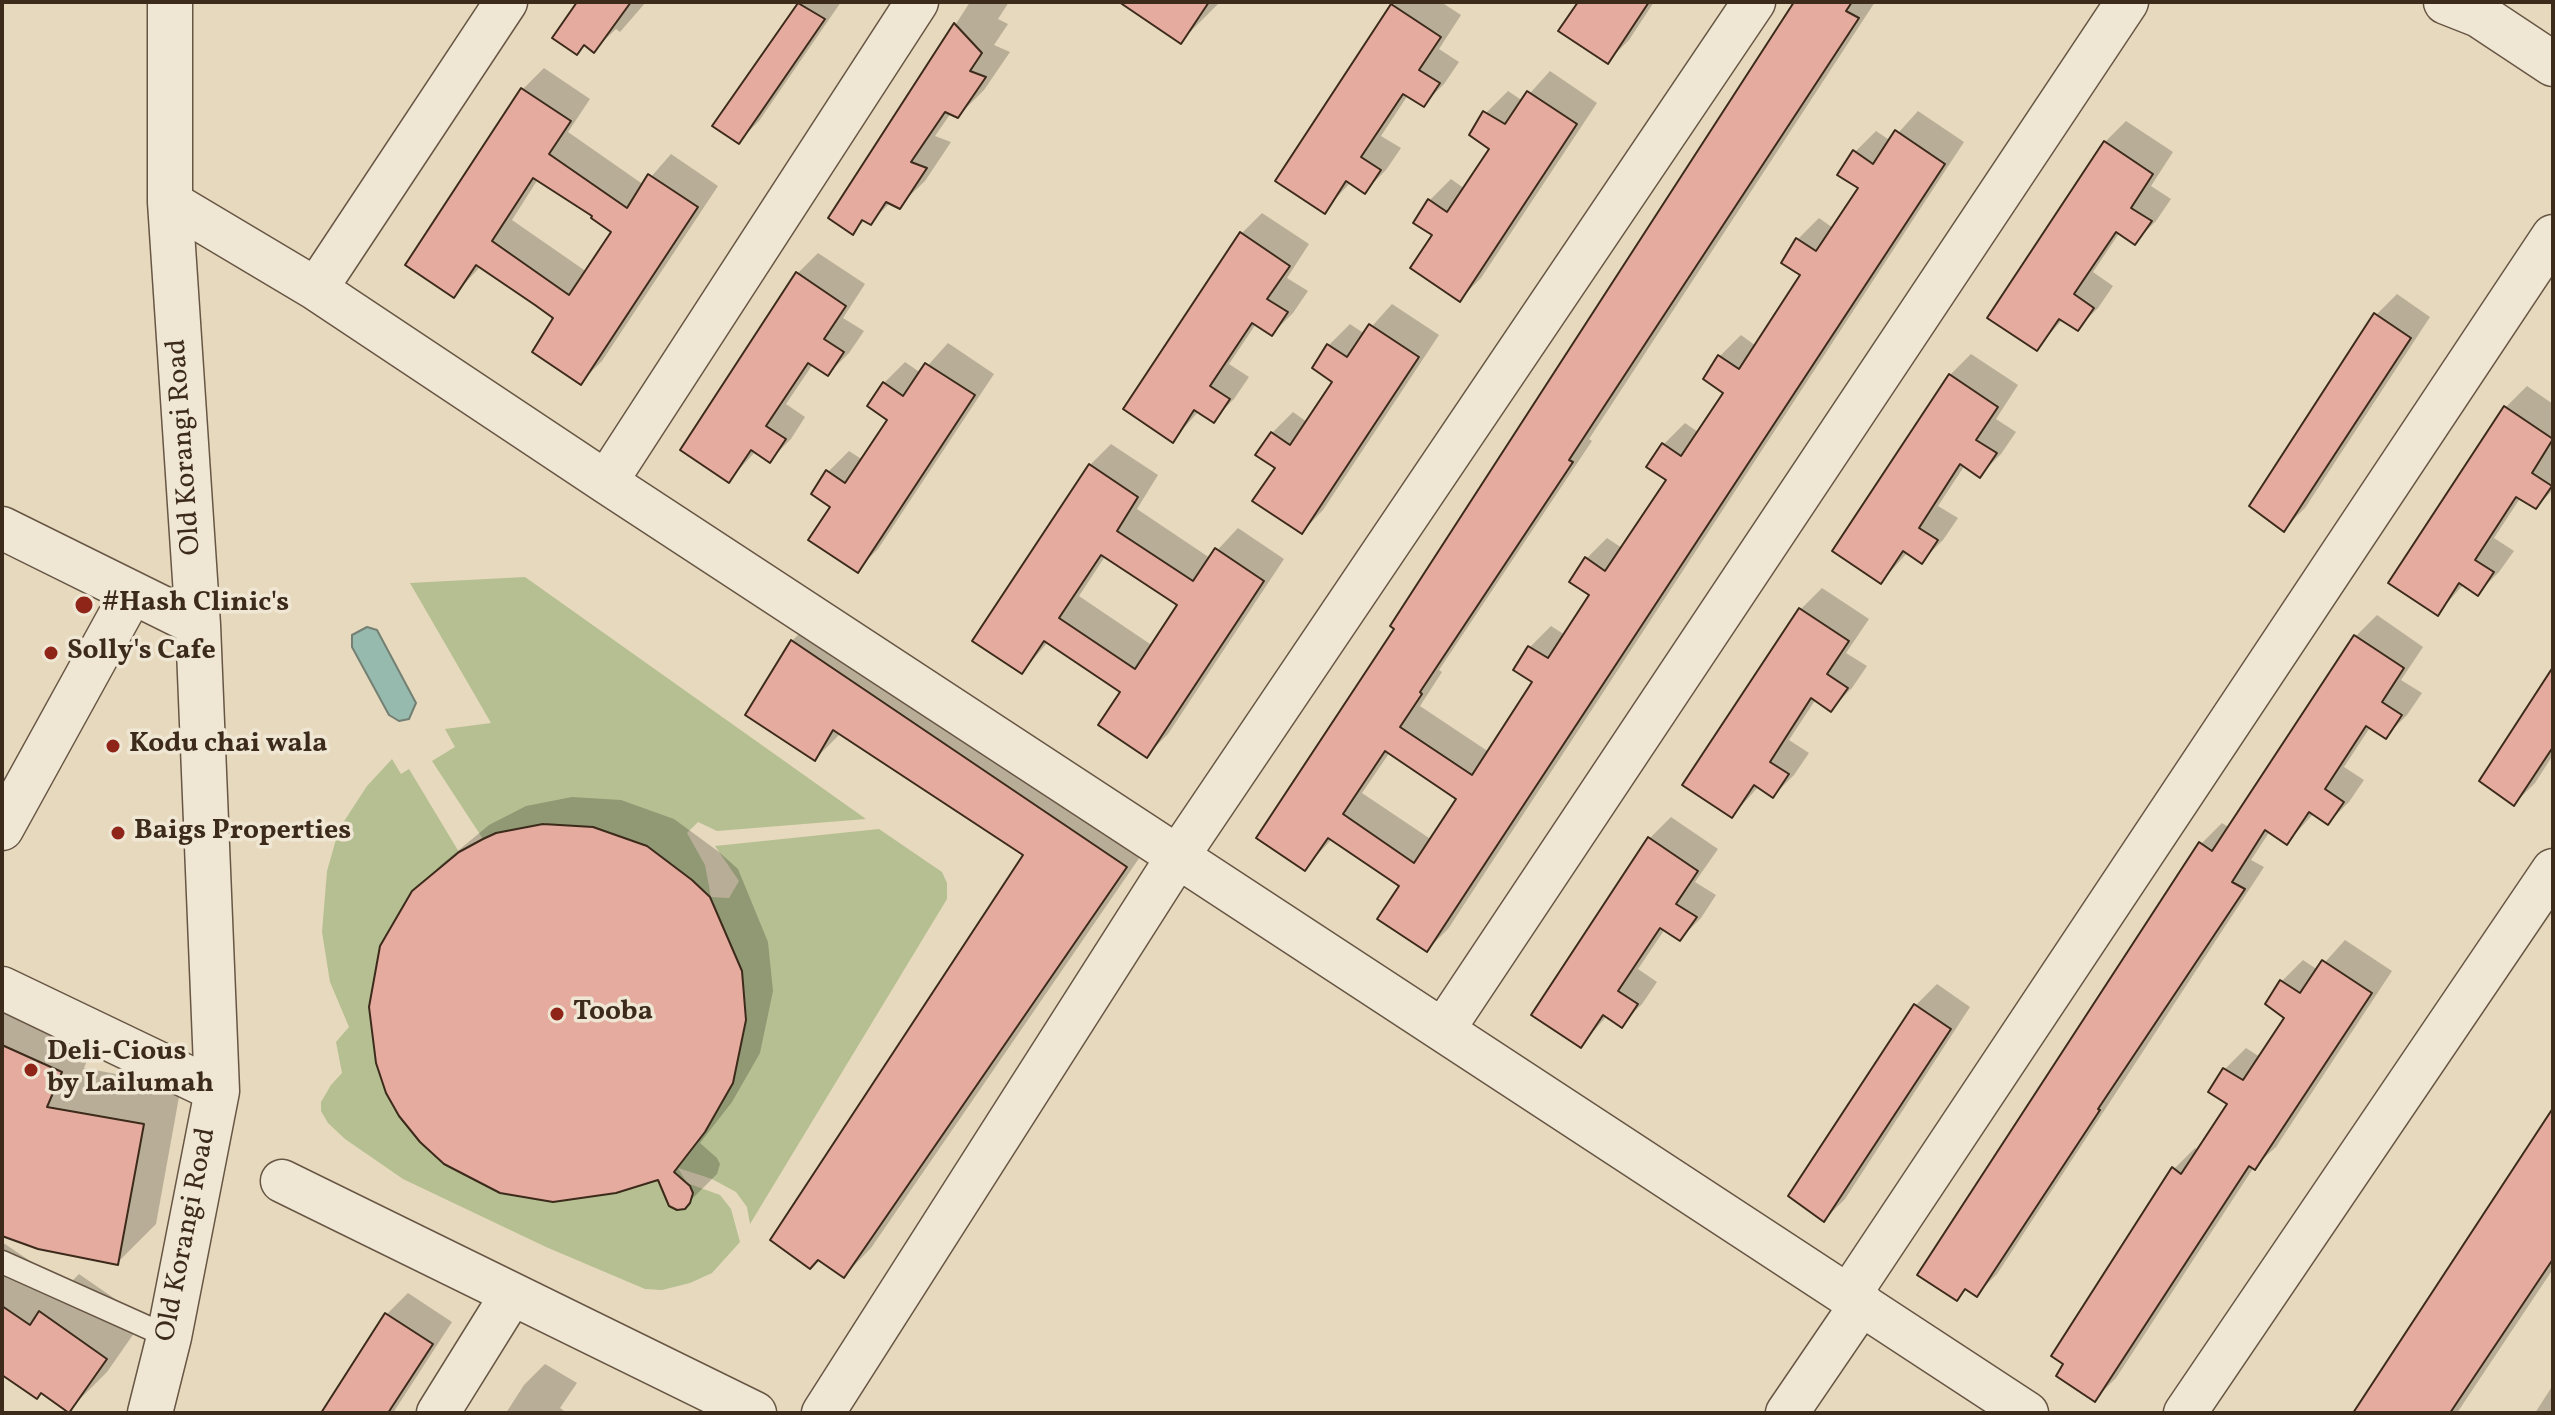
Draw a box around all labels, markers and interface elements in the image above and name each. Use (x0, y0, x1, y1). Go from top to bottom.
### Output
street label: Old Korangi Road (162, 338, 210, 556)
place label: #Hash Clinic's (102, 588, 289, 622)
marker: #Hash Clinic's (73, 594, 95, 616)
place label: Solly's Cafe (67, 636, 216, 670)
marker: Solly's Cafe (42, 644, 60, 662)
place label: Kodu chai wala (129, 729, 328, 763)
marker: Kodu chai wala (104, 737, 122, 755)
place label: Baigs Properties (134, 816, 351, 850)
marker: Baigs Properties (109, 824, 127, 842)
place label: Tooba (573, 997, 653, 1031)
marker: Tooba (548, 1005, 566, 1023)
place label: Deli-Cious by Lailumah (47, 1037, 214, 1103)
marker: Deli-Cious by Lailumah (22, 1061, 40, 1079)
street label: Old Korangi Road (151, 1125, 225, 1345)

